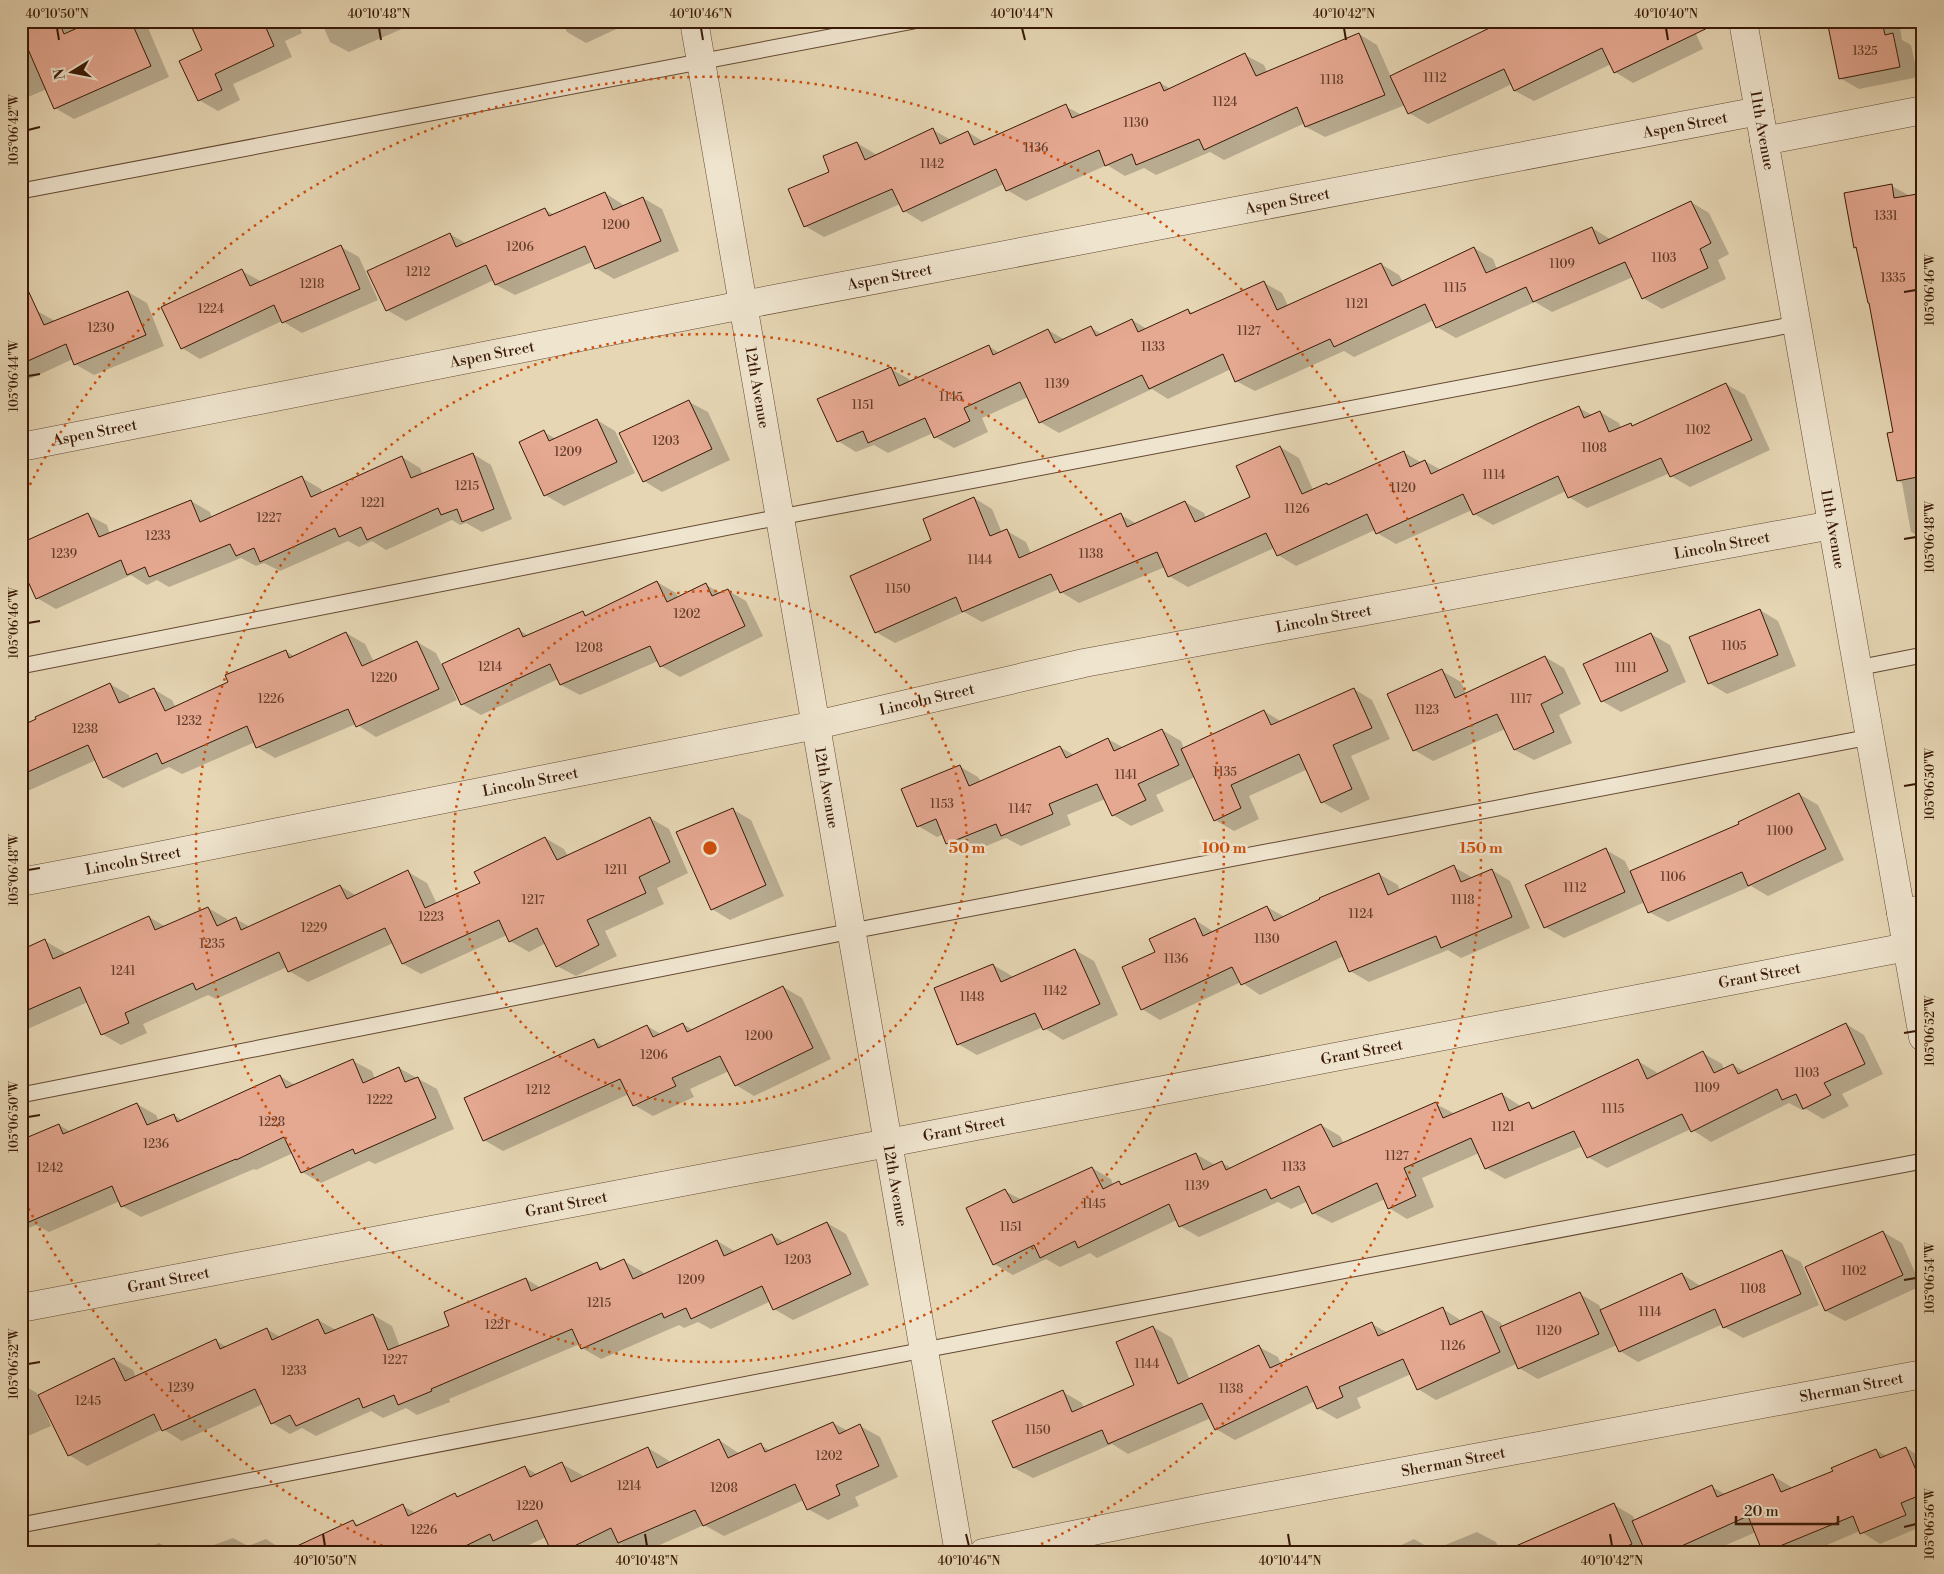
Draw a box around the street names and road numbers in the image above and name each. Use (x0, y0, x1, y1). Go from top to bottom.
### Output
street label: 11th Avenue (1745, 89, 1778, 172)
street label: Aspen Street (1640, 108, 1730, 143)
street label: Aspen Street (1242, 184, 1332, 219)
street label: Aspen Street (845, 260, 934, 295)
street label: Aspen Street (447, 337, 537, 373)
street label: 12th Avenue (741, 345, 773, 430)
street label: Aspen Street (50, 415, 139, 451)
street label: 11th Avenue (1816, 488, 1849, 570)
street label: Lincoln Street (1672, 528, 1772, 564)
street label: Lincoln Street (1274, 601, 1374, 637)
street label: Lincoln Street (877, 680, 977, 720)
street label: 12th Avenue (810, 746, 842, 830)
street label: Lincoln Street (481, 763, 581, 801)
street label: Lincoln Street (84, 843, 183, 880)
street label: Grant Street (1717, 959, 1803, 993)
street label: Grant Street (1319, 1035, 1405, 1070)
street label: Grant Street (921, 1112, 1007, 1146)
street label: 12th Avenue (879, 1144, 911, 1228)
street label: Grant Street (524, 1187, 610, 1222)
street label: Grant Street (126, 1263, 212, 1298)
street label: Sherman Street (1798, 1369, 1906, 1407)
street label: Sherman Street (1400, 1443, 1508, 1481)

